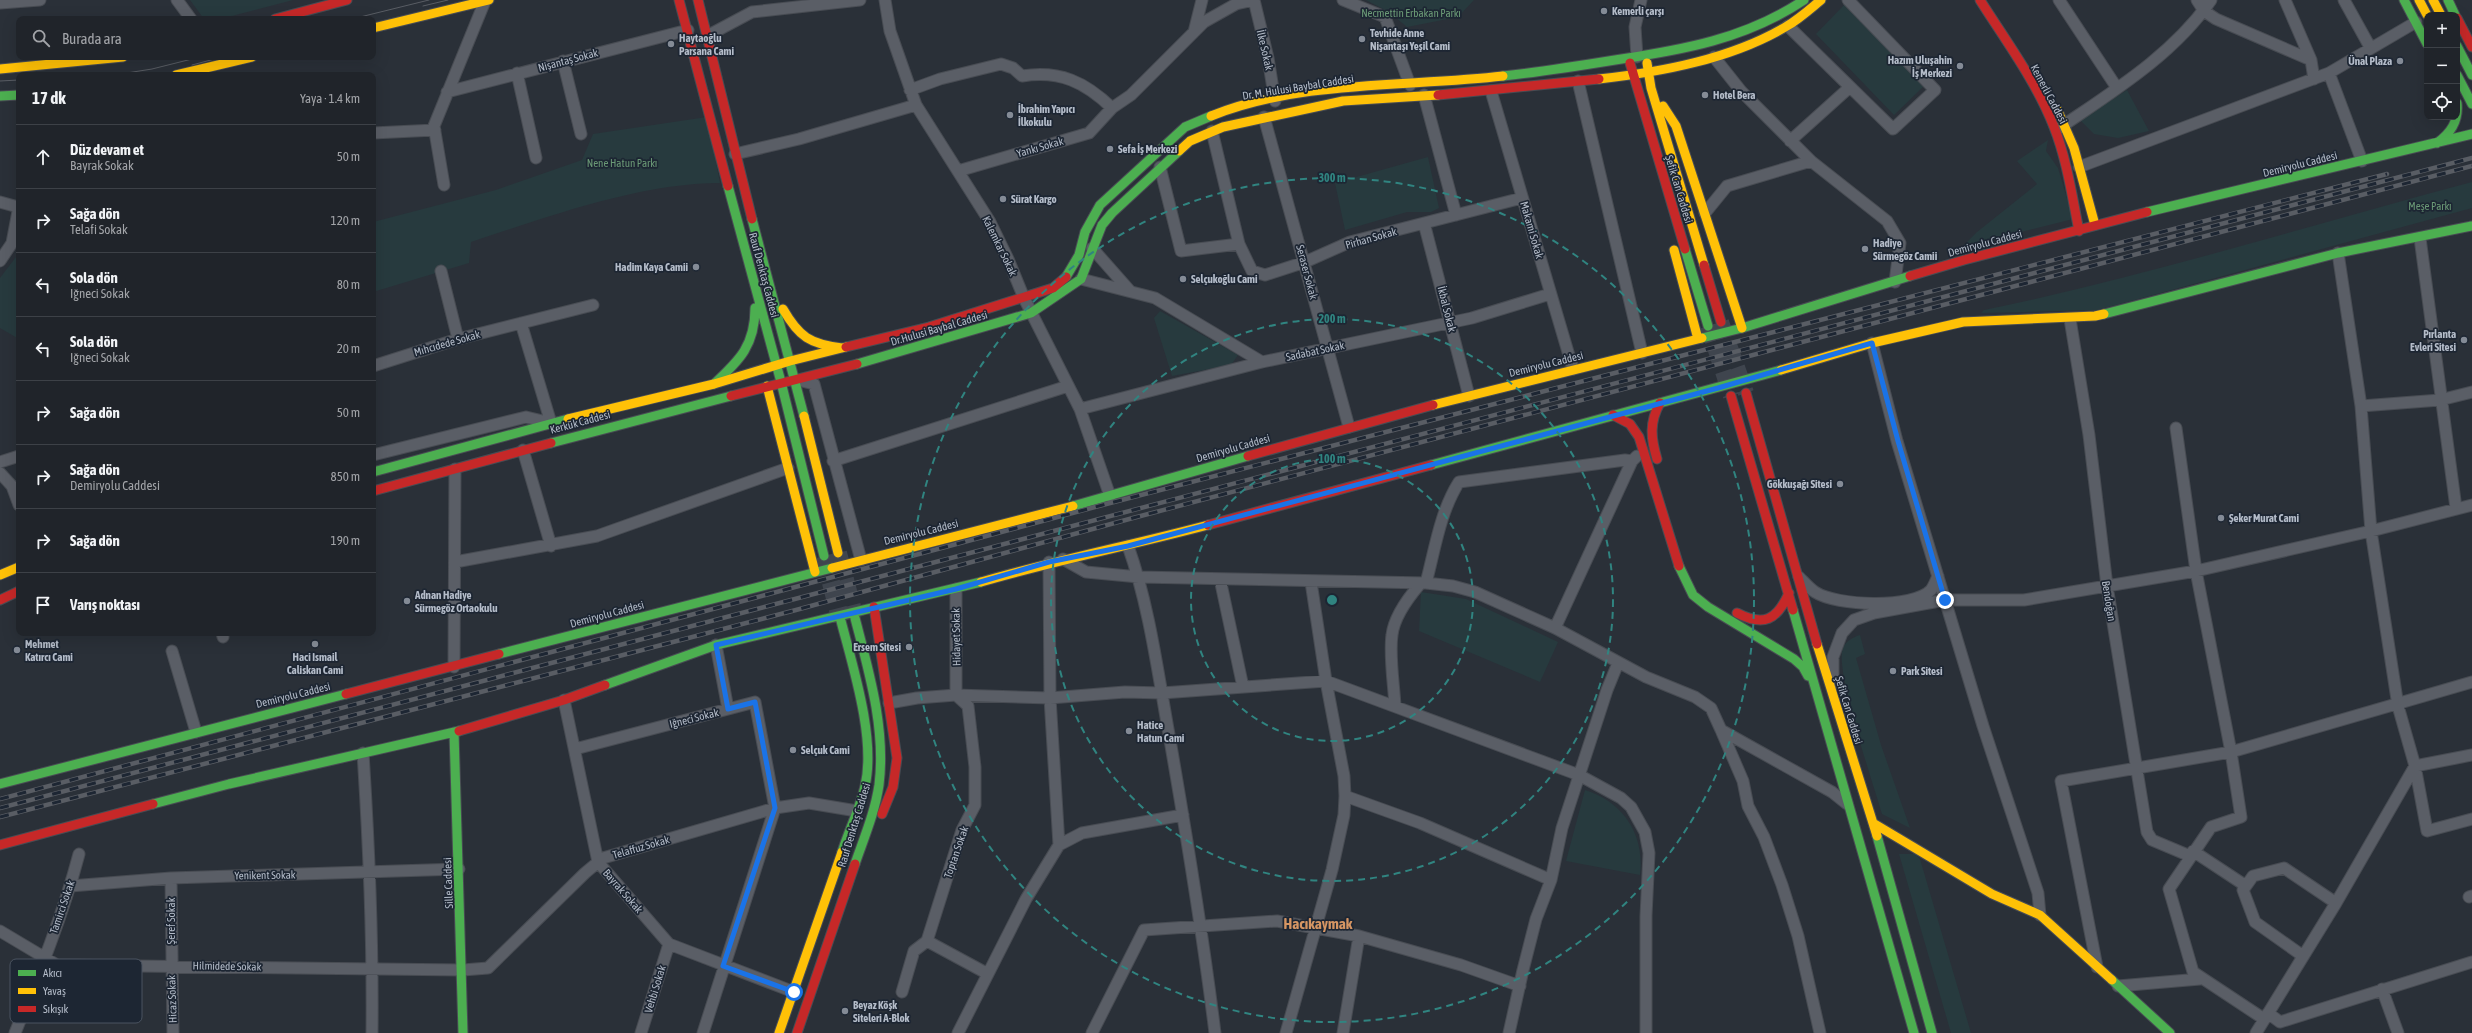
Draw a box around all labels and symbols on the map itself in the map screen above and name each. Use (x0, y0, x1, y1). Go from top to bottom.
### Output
place label: Kemerli çarşı (1612, 5, 1665, 17)
marker: Kemerli çarşı (1599, 6, 1609, 16)
park label: Necmettin Erbakan Parkı (1361, 7, 1461, 19)
place label: Tevhide Anne Nişantaşı Yeşil Cami (1370, 27, 1451, 52)
street label: İlke Sokak (1254, 28, 1276, 72)
place label: Haytaoğlu Parsana Cami (679, 32, 734, 57)
marker: Tevhide Anne Nişantaşı Yeşil Cami (1357, 34, 1367, 44)
marker: Haytaoğlu Parsana Cami (666, 39, 676, 49)
street label: Nişantaş Sokak (537, 46, 599, 74)
place label: Hazım Uluşahin İş Merkezi (1888, 54, 1952, 79)
place label: Ünal Plaza (2348, 54, 2392, 67)
marker: Ünal Plaza (2395, 56, 2405, 66)
marker: Hazım Uluşahin İş Merkezi (1955, 61, 1965, 71)
street label: Kemerli Caddesi (2028, 62, 2070, 126)
street label: Dr. M. Hulusi Baybal Caddesi (1241, 72, 1355, 102)
place label: Hotel Bera (1713, 89, 1755, 101)
marker: Hotel Bera (1700, 90, 1710, 100)
place label: İbrahim Yapıcı İlkokulu (1018, 103, 1076, 128)
marker: İbrahim Yapıcı İlkokulu (1005, 110, 1015, 120)
street label: Yankı Sokak (1015, 135, 1065, 159)
place label: Sefa İş Merkezi (1118, 143, 1178, 155)
marker: Sefa İş Merkezi (1105, 144, 1115, 154)
street label: Demiryolu Caddesi (2262, 149, 2338, 179)
street label: Şefik Can Caddesi (1663, 154, 1695, 224)
park label: Nene Hatun Parkı (587, 157, 657, 169)
text: 300 m (1318, 171, 1346, 185)
place label: Sürat Kargo (1011, 193, 1057, 205)
marker: Sürat Kargo (998, 194, 1008, 204)
street label: Makami Sokak (1518, 200, 1546, 260)
park label: Meşe Parkı (2408, 200, 2452, 212)
street label: Kalemkar Sokak (980, 214, 1020, 278)
street label: Pirhan Sokak (1344, 225, 1398, 251)
street label: Demiryolu Caddesi (1947, 227, 2023, 259)
street label: Rauf Denktaş Caddesi (747, 231, 781, 319)
place label: Hadiye Sürmegöz Camii (1873, 237, 1938, 262)
street label: Seraser Sokak (1294, 243, 1320, 301)
marker: Hadiye Sürmegöz Camii (1860, 244, 1870, 254)
place label: Hadim Kaya Camii (615, 261, 688, 273)
marker: Hadim Kaya Camii (691, 262, 701, 272)
place label: Selçukoğlu Cami (1191, 273, 1258, 285)
marker: Selçukoğlu Cami (1178, 274, 1188, 284)
street label: İkbal Sokak (1435, 285, 1459, 333)
street label: Dr.Hulusi Baybal Caddesi (889, 308, 989, 348)
text: 200 m (1318, 312, 1346, 326)
street label: Mıhcıdede Sokak (413, 328, 482, 358)
place label: Pırlanta Evleri Sitesi (2410, 328, 2456, 353)
marker: Pırlanta Evleri Sitesi (2459, 335, 2469, 345)
street label: Sadabat Sokak (1285, 339, 1346, 363)
street label: Demiryolu Caddesi (1508, 349, 1584, 379)
street label: Kerkük Caddesi (549, 408, 611, 436)
street label: Demiryolu Caddesi (1195, 432, 1271, 464)
text: 100 m (1318, 452, 1346, 466)
place label: Gökkuşağı Sitesi (1767, 478, 1832, 490)
marker: Gökkuşağı Sitesi (1835, 479, 1845, 489)
place label: Şeker Murat Cami (2229, 512, 2299, 524)
marker: Şeker Murat Cami (2216, 513, 2226, 523)
street label: Demiryolu Caddesi (883, 517, 959, 547)
street label: Bendoğan (2100, 580, 2118, 622)
place label: Adnan Hadiye Sürmegöz Ortaokulu (414, 589, 498, 614)
route end (1936, 591, 1954, 609)
centre of rings (1325, 593, 1339, 607)
marker: Adnan Hadiye Sürmegöz Ortaokulu (402, 596, 412, 606)
street label: Demiryolu Caddesi (569, 598, 645, 630)
street label: Hidayet Sokak (949, 608, 963, 666)
place label: Mehmet Katırcı Cami (25, 638, 73, 663)
marker: Haci Ismail Caliskan Cami (310, 639, 320, 649)
place label: Ersem Sitesi (853, 641, 901, 653)
marker: Ersem Sitesi (904, 642, 914, 652)
marker: Mehmet Katırcı Cami (12, 645, 22, 655)
place label: Haci Ismail Caliskan Cami (287, 651, 344, 676)
place label: Park Sitesi (1901, 665, 1943, 677)
marker: Park Sitesi (1888, 666, 1898, 676)
street label: Şefik Can Caddesi (1833, 675, 1865, 745)
street label: Demiryolu Caddesi (255, 680, 331, 710)
street label: Iğneci Sokak (668, 706, 720, 730)
place label: Hatice Hatun Cami (1137, 719, 1185, 744)
marker: Hatice Hatun Cami (1124, 726, 1134, 736)
place label: Selçuk Cami (801, 744, 850, 756)
marker: Selçuk Cami (788, 745, 798, 755)
street label: Rauf Denktaş Caddesi (835, 781, 873, 869)
street label: Toptan Sokak (941, 824, 971, 880)
street label: Telaffuz Sokak (611, 833, 671, 861)
street label: Sille Caddesi (441, 857, 455, 909)
street label: Bayrak Sokak (601, 867, 645, 915)
street label: Yenikent Sokak (234, 868, 296, 882)
street label: Tamirci Sokak (47, 879, 77, 935)
street label: Şeref Sokak (165, 897, 177, 944)
district label: Hacıkaymak (1284, 915, 1353, 932)
legend (10, 959, 142, 1023)
street label: Hilmidede Sokak (193, 959, 262, 973)
street label: Vehbi Sokak (642, 964, 668, 1014)
text: Akıcı (43, 967, 62, 979)
street label: Hicaz Sokak (165, 975, 179, 1023)
route start (785, 983, 803, 1001)
text: Yavaş (43, 985, 66, 997)
place label: Beyaz Köşk Siteleri A-Blok (853, 999, 910, 1024)
text: Sıkışık (43, 1003, 69, 1015)
marker: Beyaz Köşk Siteleri A-Blok (840, 1006, 850, 1016)

